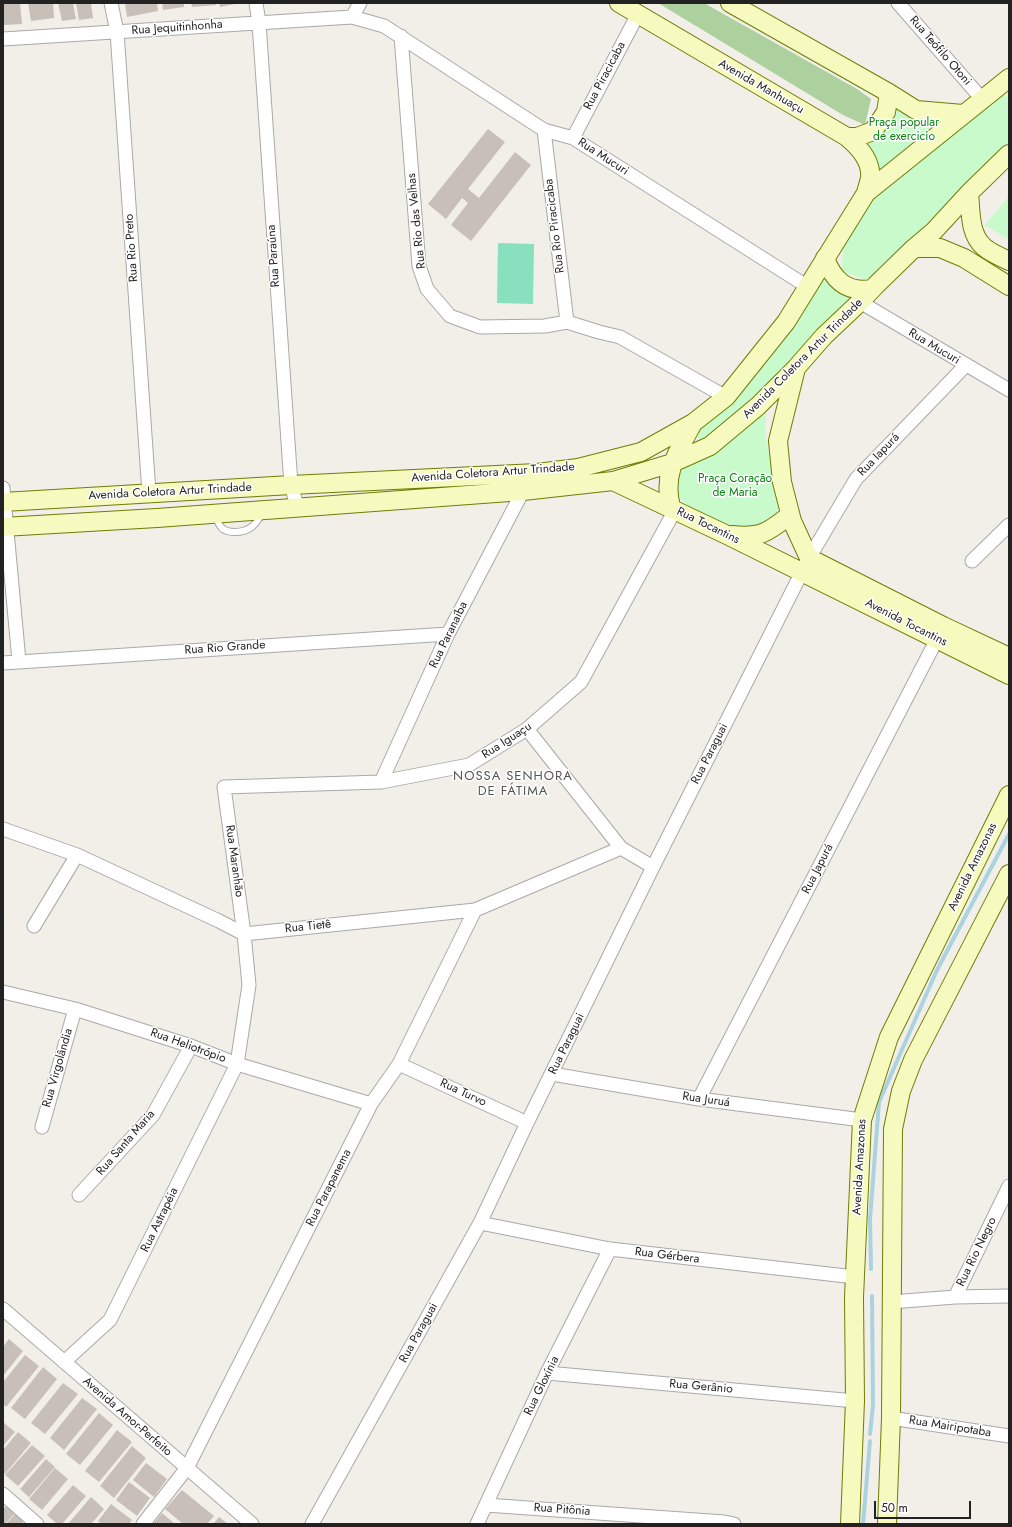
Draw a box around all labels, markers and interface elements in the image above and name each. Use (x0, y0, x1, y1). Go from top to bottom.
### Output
street label: Rua Teófilo Otoni (906, 13, 974, 89)
street label: Rua Jequitinhonha (131, 18, 223, 38)
street label: Rua Piracicaba (581, 40, 629, 112)
street label: Avenida Manhuaçu (716, 57, 806, 117)
park label: Praça popular de exercicio (869, 116, 939, 144)
street label: Rua Mucuri (575, 135, 631, 179)
street label: Rua Rio das Velhas (405, 172, 429, 270)
street label: Rua Rio Piracicaba (542, 178, 568, 274)
street label: Rua Rio Preto (122, 213, 142, 283)
street label: Rua Paraúna (265, 224, 283, 288)
street label: Avenida Coletora Artur Trindade (740, 296, 866, 422)
street label: Rua Mucuri (906, 326, 962, 368)
street label: Rua Iapurá (855, 431, 903, 479)
street label: Avenida Coletora Artur Trindade (411, 460, 575, 486)
park label: Praça Coração de Maria (698, 472, 772, 500)
street label: Avenida Coletora Artur Trindade (88, 481, 252, 503)
street label: Rua Tocantins (674, 505, 742, 547)
street label: Avenida Tocantins (863, 596, 949, 650)
street label: Rua Paranaíba (427, 599, 471, 671)
street label: Rua Rio Grande (184, 638, 266, 658)
street label: Rua Iguaçu (479, 720, 535, 762)
street label: Rua Paraguai (689, 721, 731, 787)
district label: NOSSA SENHORA DE FÁTIMA (453, 769, 573, 800)
street label: Avenida Amazonas (945, 821, 1001, 913)
street label: Rua Maranhão (222, 824, 246, 898)
street label: Rua Japurá (799, 842, 837, 896)
street label: Rua Tietê (284, 917, 332, 937)
street label: Rua Paraguai (546, 1011, 588, 1077)
street label: Rua Heliotrópio (148, 1026, 228, 1066)
street label: Rua Virgolândia (40, 1027, 76, 1109)
street label: Rua Turvo (438, 1076, 488, 1110)
street label: Rua Juruá (681, 1090, 731, 1110)
street label: Rua Santa Maria (94, 1107, 158, 1179)
street label: Avenida Amazonas (850, 1119, 870, 1215)
street label: Rua Parapanema (303, 1147, 355, 1229)
street label: Rua Astrapéia (138, 1185, 182, 1255)
street label: Rua Rio Negro (954, 1215, 1000, 1289)
street label: Rua Gérbera (634, 1245, 700, 1267)
street label: Rua Paraguai (397, 1301, 441, 1365)
street label: Rua Gloxínia (521, 1354, 563, 1418)
street label: Avenida Amor-Perfeito (79, 1374, 175, 1460)
street label: Rua Gerânio (669, 1377, 733, 1397)
street label: Rua Mairipotaba (908, 1413, 992, 1441)
scale bar (876, 1493, 973, 1519)
text: 50 m (881, 1499, 908, 1517)
street label: Rua Pitônia (533, 1501, 591, 1519)

